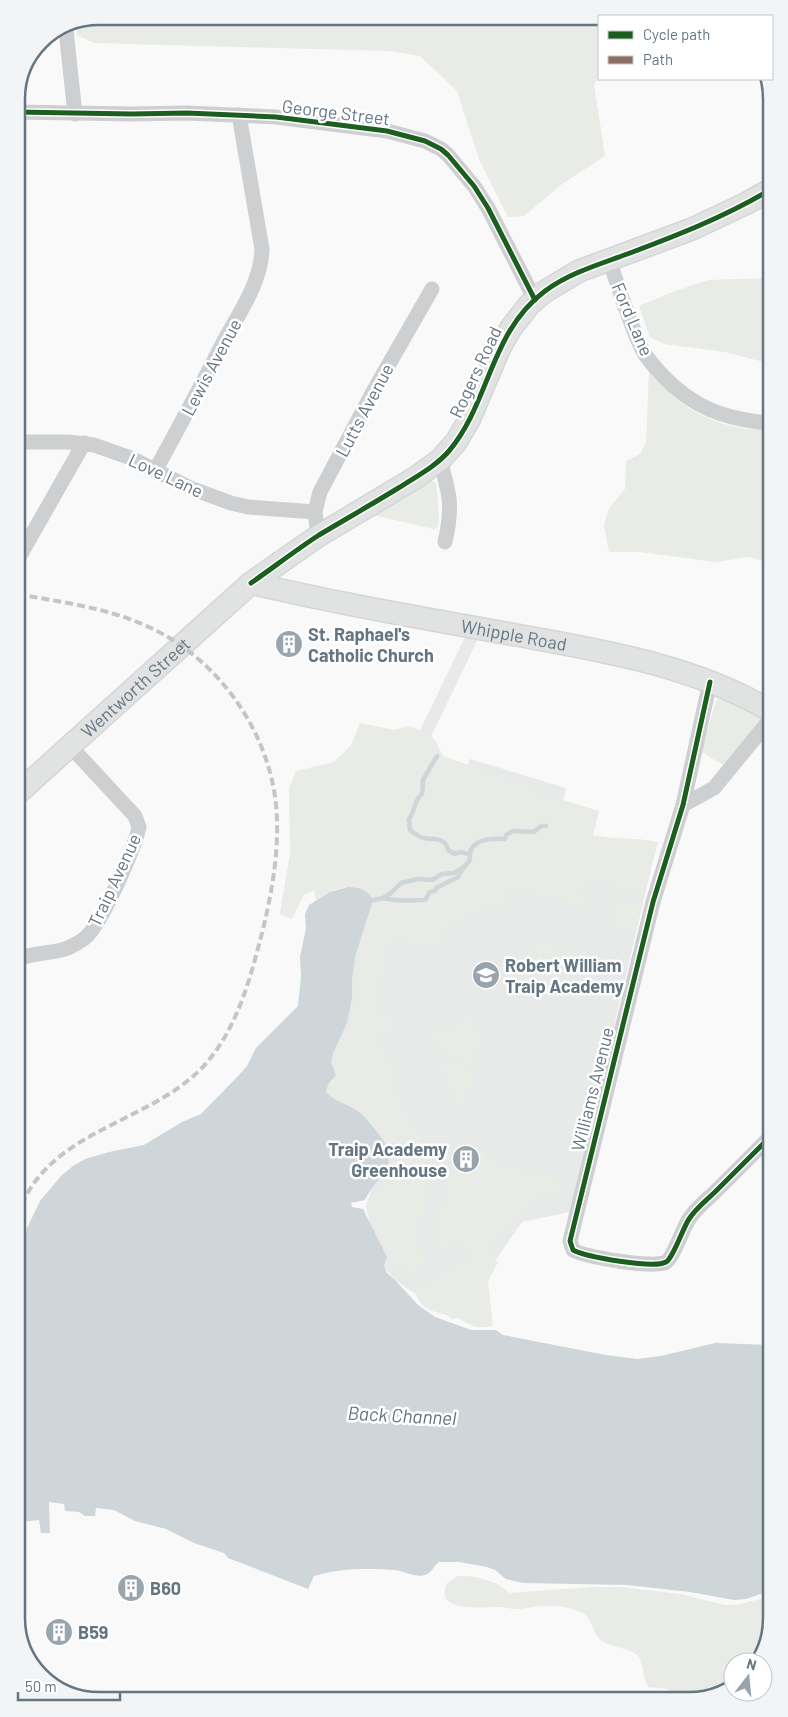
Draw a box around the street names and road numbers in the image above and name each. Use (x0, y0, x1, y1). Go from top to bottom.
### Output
street label: George Street (281, 94, 391, 130)
street label: Ford Lane (608, 279, 658, 359)
street label: Lewis Avenue (176, 315, 246, 419)
street label: Rogers Road (444, 323, 506, 421)
street label: Lutts Avenue (330, 360, 398, 460)
street label: Love Lane (125, 448, 207, 502)
street label: Whipple Road (459, 614, 569, 655)
street label: Wentworth Street (76, 632, 194, 742)
street label: Traip Avenue (83, 830, 145, 930)
street label: Williams Avenue (566, 1025, 618, 1153)

